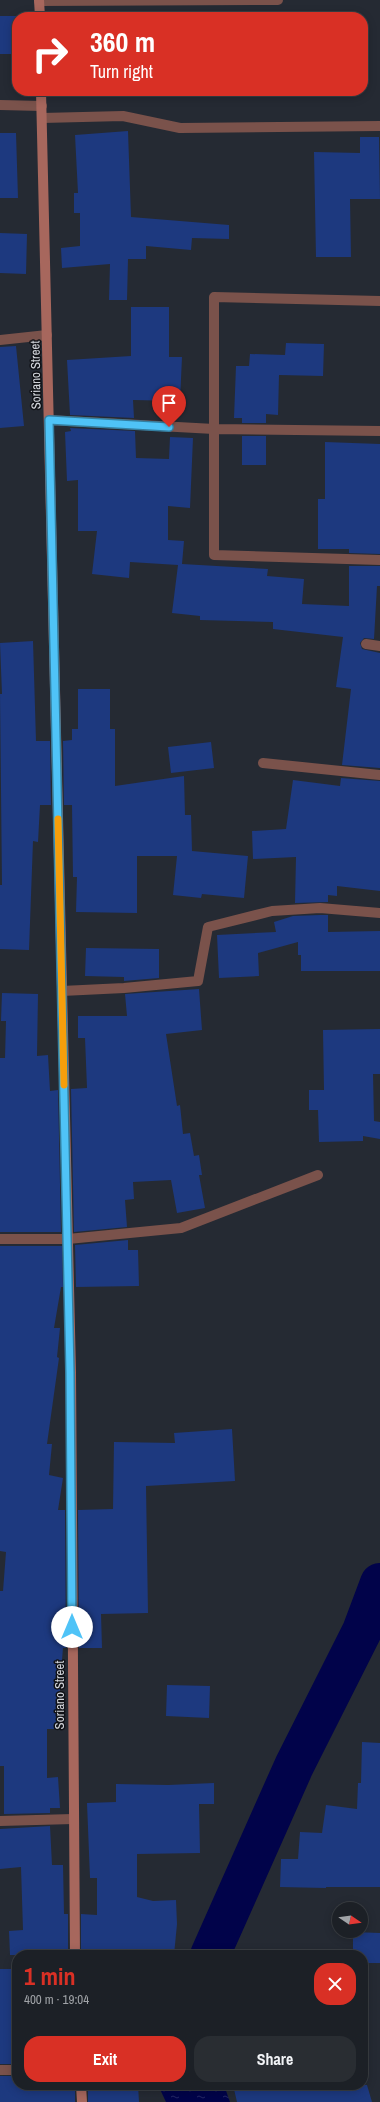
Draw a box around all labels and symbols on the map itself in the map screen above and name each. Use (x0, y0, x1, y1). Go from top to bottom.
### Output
street label: Soriano Street (26, 340, 45, 410)
pin (152, 386, 186, 427)
position arrow (51, 1606, 93, 1648)
street label: Soriano Street (51, 1661, 68, 1729)
north arrow (332, 1902, 368, 1938)

